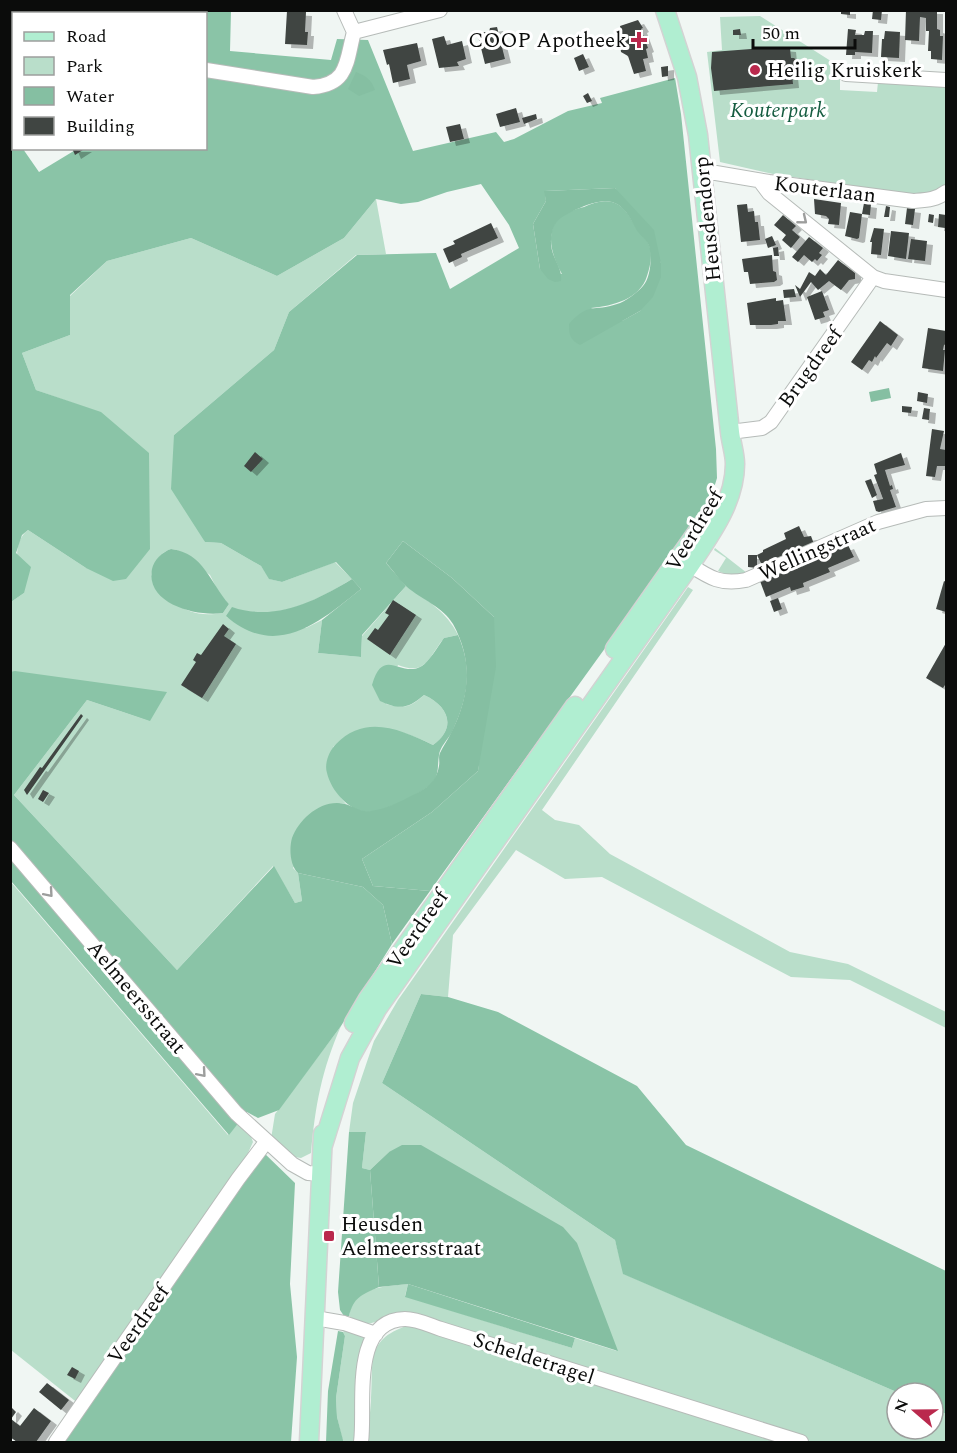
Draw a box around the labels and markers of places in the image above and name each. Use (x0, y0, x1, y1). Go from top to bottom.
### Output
place label: COOP Apotheek (468, 25, 627, 57)
marker: COOP Apotheek (632, 33, 646, 47)
place label: Heilig Kruiskerk (767, 55, 923, 87)
marker: Heilig Kruiskerk (748, 63, 762, 77)
place label: Heusden Aelmeersstraat (341, 1209, 481, 1265)
marker: Heusden Aelmeersstraat (322, 1229, 336, 1243)

